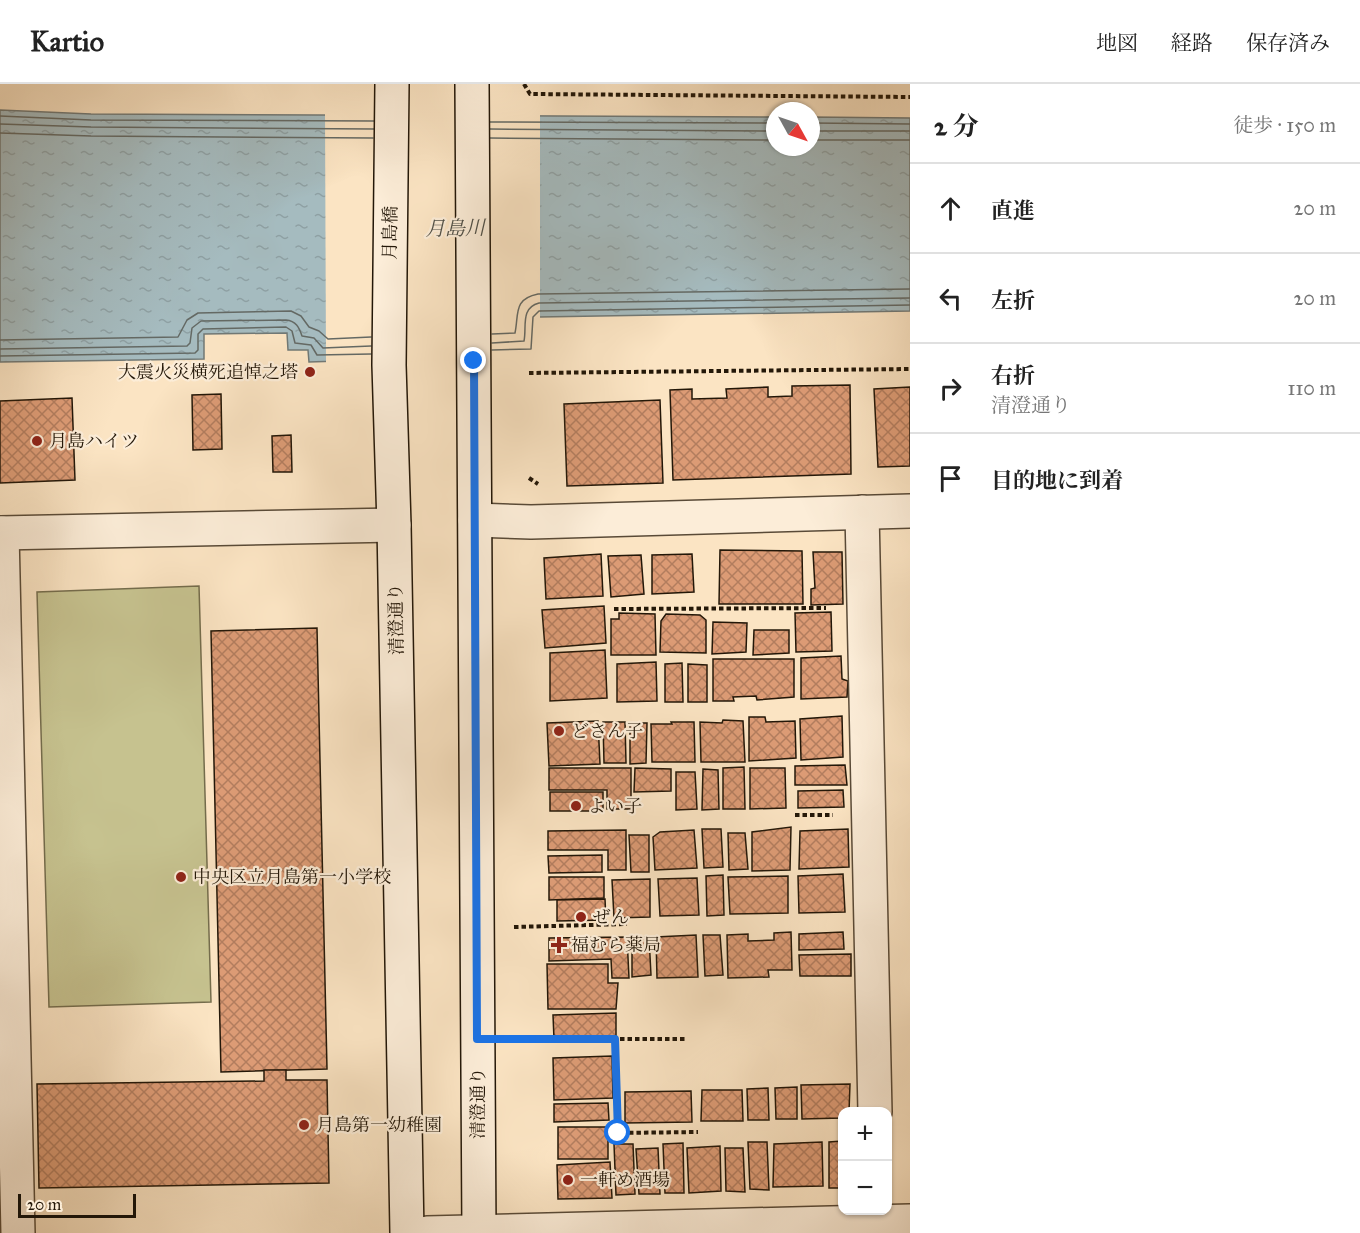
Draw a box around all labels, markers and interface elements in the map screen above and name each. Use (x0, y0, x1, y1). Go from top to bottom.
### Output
text: Kartio (30, 24, 104, 59)
text: 地図 (1096, 30, 1138, 56)
text: 経路 (1171, 30, 1213, 56)
text: 保存済み (1246, 30, 1330, 56)
north arrow (766, 102, 820, 156)
text: 2 分 (934, 110, 978, 142)
text: 徒歩 · 150 m (1233, 113, 1336, 137)
icon: ahead (934, 192, 967, 225)
text: 20 m (1293, 196, 1336, 220)
text: 直進 (991, 197, 1035, 224)
street label: 月島橋 (379, 206, 401, 260)
water label: 月島川 (425, 215, 487, 241)
icon: left (934, 282, 967, 315)
text: 20 m (1293, 286, 1336, 310)
text: 左折 (991, 287, 1035, 314)
route end (460, 347, 486, 373)
place label: 大震火災横死追悼之塔 (118, 361, 298, 383)
text: 右折 (991, 362, 1035, 389)
marker: 大震火災横死追悼之塔 (303, 365, 317, 379)
icon: right (934, 372, 967, 405)
text: 110 m (1288, 376, 1336, 400)
text: 清澄通り (991, 393, 1071, 417)
place label: 月島ハイツ (49, 430, 139, 452)
marker: 月島ハイツ (30, 434, 44, 448)
icon: arrive (934, 462, 967, 495)
text: 目的地に到着 (991, 467, 1123, 494)
street label: 清澄通り (384, 583, 408, 655)
place label: どさん子 (571, 720, 643, 742)
marker: どさん子 (552, 724, 566, 738)
place label: よい子 (588, 795, 642, 817)
marker: よい子 (569, 799, 583, 813)
place label: 中央区立月島第一小学校 (193, 866, 391, 888)
marker: 中央区立月島第一小学校 (174, 870, 188, 884)
place label: ぜん (593, 906, 629, 928)
marker: ぜん (574, 910, 588, 924)
place label: 福むら薬局 (571, 934, 661, 956)
marker: 福むら薬局 (552, 938, 566, 952)
street label: 清澄通り (467, 1067, 489, 1139)
map controls (838, 1107, 892, 1215)
button: + (838, 1107, 892, 1161)
place label: 月島第一幼稚園 (316, 1114, 442, 1136)
marker: 月島第一幼稚園 (297, 1118, 311, 1132)
route start (604, 1119, 630, 1145)
button: − (838, 1161, 892, 1215)
place label: 一軒め酒場 (580, 1169, 670, 1191)
marker: 一軒め酒場 (561, 1173, 575, 1187)
scale bar (18, 1191, 136, 1218)
text: 20 m (27, 1195, 61, 1214)

